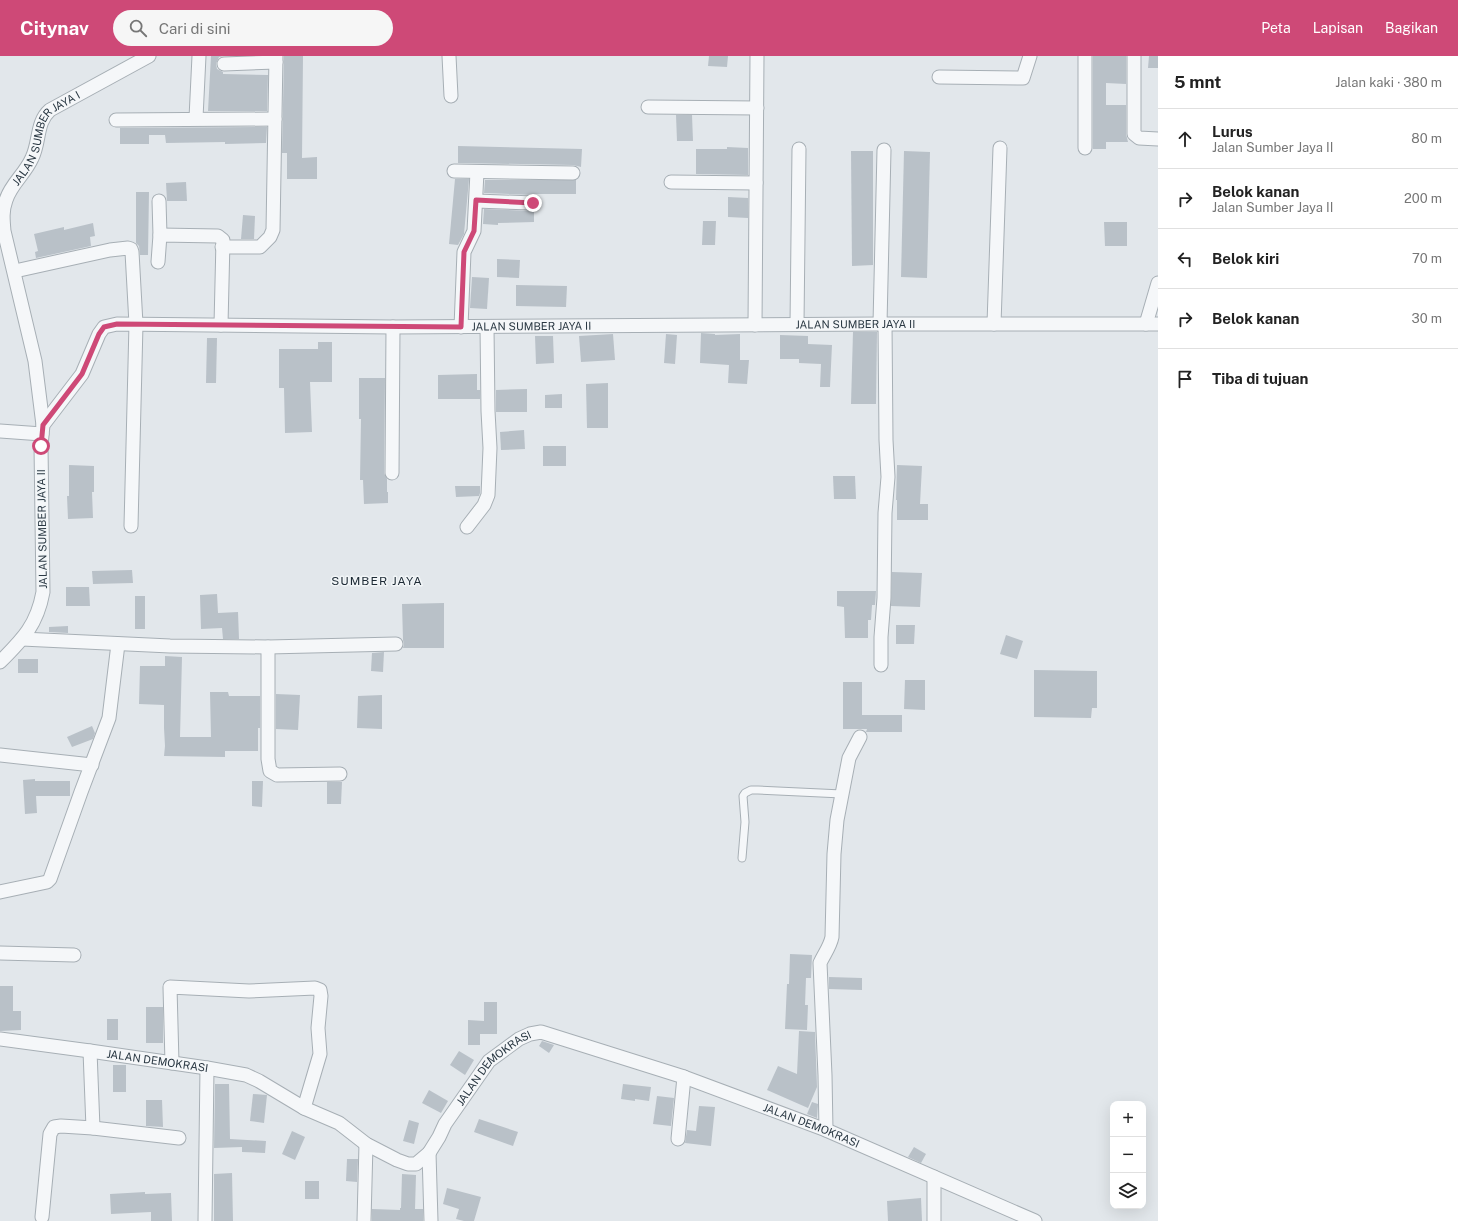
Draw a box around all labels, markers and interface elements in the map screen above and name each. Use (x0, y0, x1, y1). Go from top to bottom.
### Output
search box (113, 10, 393, 46)
text: Citynav (20, 17, 89, 39)
icon: search (127, 17, 149, 39)
text: Cari di sini (159, 20, 231, 37)
text: Peta (1261, 20, 1291, 36)
text: Lapisan (1313, 20, 1363, 36)
text: Bagikan (1385, 20, 1438, 36)
text: 5 mnt (1174, 72, 1221, 92)
text: Jalan kaki · 380 m (1335, 75, 1442, 90)
street label: JALAN SUMBER JAYA I (10, 89, 82, 188)
text: Lurus (1212, 123, 1253, 140)
icon: ahead (1174, 128, 1196, 150)
text: 80 m (1411, 131, 1442, 146)
text: Jalan Sumber Jaya II (1212, 140, 1333, 155)
text: Belok kanan (1212, 183, 1299, 200)
icon: right (1174, 188, 1196, 210)
text: 200 m (1404, 191, 1442, 206)
route end (524, 194, 542, 212)
text: Jalan Sumber Jaya II (1212, 200, 1333, 215)
icon: left (1174, 248, 1196, 270)
text: Belok kiri (1212, 250, 1279, 267)
text: 70 m (1412, 251, 1442, 266)
icon: right (1174, 308, 1196, 330)
text: Belok kanan (1212, 310, 1299, 327)
text: 30 m (1412, 311, 1442, 326)
street label: JALAN SUMBER JAYA II (795, 318, 915, 331)
street label: JALAN SUMBER JAYA II (471, 320, 591, 333)
icon: arrive (1174, 368, 1196, 390)
text: Tiba di tujuan (1212, 370, 1308, 387)
route start (32, 437, 50, 455)
street label: JALAN SUMBER JAYA II (35, 469, 49, 589)
district label: SUMBER JAYA (331, 574, 423, 588)
street label: JALAN DEMOKRASI (454, 1028, 533, 1108)
street label: JALAN DEMOKRASI (106, 1047, 209, 1074)
street label: JALAN DEMOKRASI (762, 1101, 861, 1150)
map controls (1110, 1101, 1146, 1209)
button: + (1110, 1101, 1146, 1137)
button: − (1110, 1137, 1146, 1173)
button: layers (1110, 1173, 1146, 1209)

